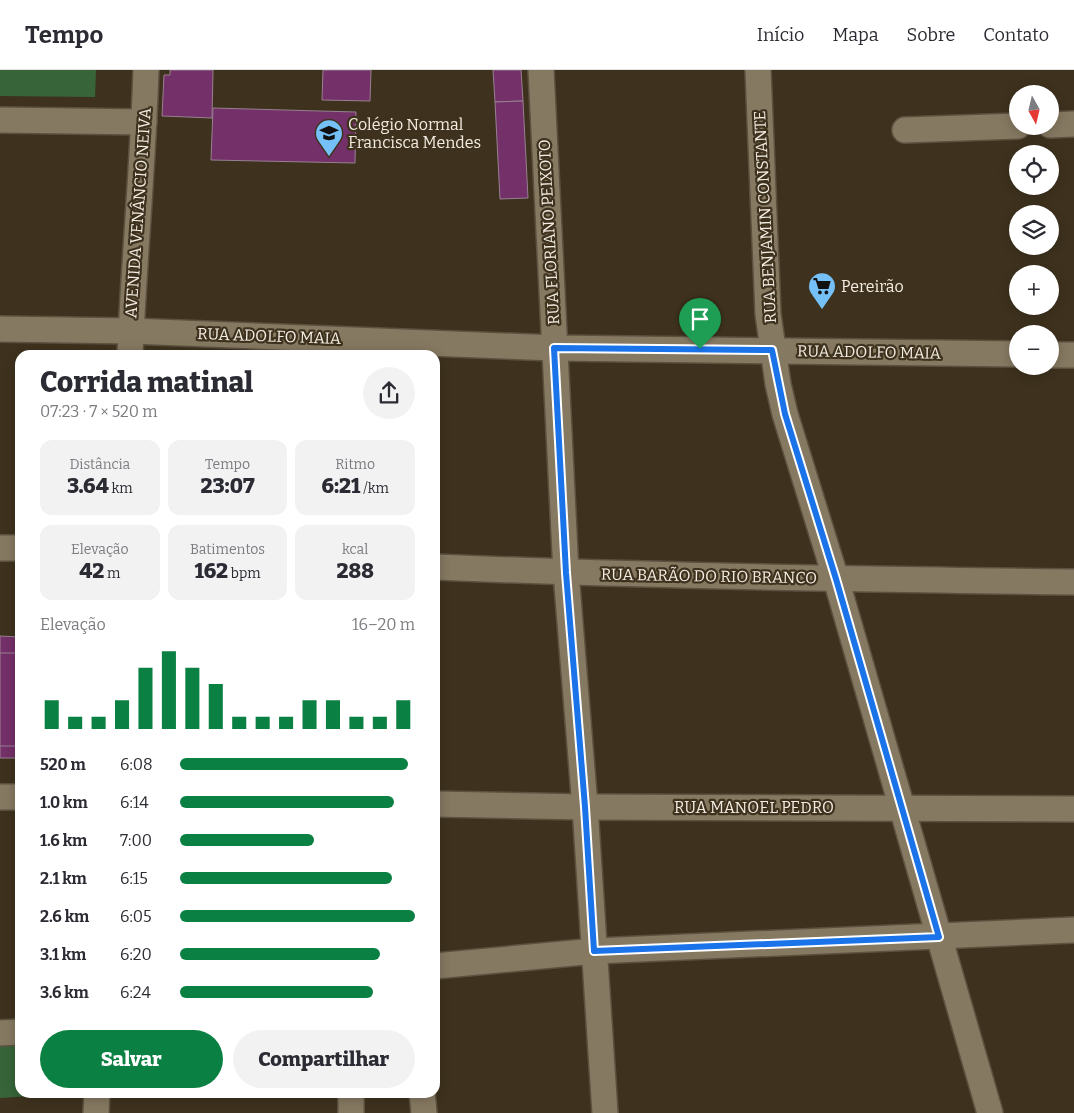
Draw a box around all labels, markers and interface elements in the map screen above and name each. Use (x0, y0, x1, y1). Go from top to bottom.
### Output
text: Tempo (25, 21, 103, 49)
text: Início (757, 24, 804, 46)
text: Mapa (832, 24, 879, 46)
text: Sobre (907, 24, 955, 46)
text: Contato (983, 24, 1049, 46)
north arrow (1009, 85, 1059, 135)
map controls (1009, 85, 1059, 375)
street label: AVENIDA VENÂNCIO NEIVA (120, 107, 155, 319)
street label: RUA BENJAMIN CONSTANTE (750, 110, 780, 324)
place label: Colégio Normal Francisca Mendes (348, 115, 481, 152)
school or university icon: Colégio Normal Francisca Mendes (314, 118, 344, 157)
street label: RUA FLORIANO PEIXOTO (535, 139, 563, 325)
button: locate (1009, 145, 1059, 195)
button: layers (1009, 205, 1059, 255)
button: + (1009, 265, 1059, 315)
supermarket icon: Pereirão (807, 271, 837, 310)
place label: Pereirão (841, 277, 904, 296)
pin (679, 298, 721, 349)
icon: arrive (686, 305, 714, 333)
street label: RUA ADOLFO MAIA (197, 324, 342, 348)
button: − (1009, 325, 1059, 375)
street label: RUA ADOLFO MAIA (797, 341, 942, 363)
text: Corrida matinal (40, 366, 253, 399)
button: share (363, 367, 415, 419)
text: 07:23 · 7 × 520 m (40, 402, 158, 421)
text: Distância (69, 456, 130, 473)
text: Tempo (205, 456, 250, 473)
text: Ritmo (335, 456, 375, 473)
text: 3.64 (67, 473, 109, 499)
text: 23:07 (200, 473, 255, 499)
text: 6:21 (321, 473, 360, 499)
text: km (109, 480, 133, 497)
text: /km (360, 480, 389, 497)
text: Elevação (71, 541, 129, 558)
text: Batimentos (190, 541, 265, 558)
text: kcal (342, 541, 368, 558)
text: 42 (79, 558, 104, 584)
text: 162 (194, 558, 228, 584)
text: 288 (337, 558, 374, 584)
street label: RUA BARÃO DO RIO BRANCO (601, 564, 817, 587)
text: m (104, 565, 120, 582)
text: bpm (228, 565, 261, 582)
text: Elevação (40, 615, 106, 634)
text: 16–20 m (352, 615, 415, 634)
text: 520 m (40, 755, 86, 774)
text: 6:08 (120, 755, 153, 774)
text: 1.0 km (40, 793, 88, 812)
text: 6:14 (120, 793, 149, 812)
street label: RUA MANOEL PEDRO (674, 798, 834, 817)
text: 1.6 km (40, 831, 87, 850)
text: 7:00 (120, 831, 152, 850)
text: 2.1 km (40, 869, 87, 888)
text: 6:15 (120, 869, 148, 888)
text: 2.6 km (40, 907, 89, 926)
text: 6:05 (120, 907, 152, 926)
text: 3.1 km (40, 945, 86, 964)
text: 6:20 (120, 945, 152, 964)
text: 3.6 km (40, 983, 89, 1002)
text: 6:24 (120, 983, 151, 1002)
button: Salvar (40, 1030, 223, 1088)
button: Compartilhar (233, 1030, 415, 1088)

